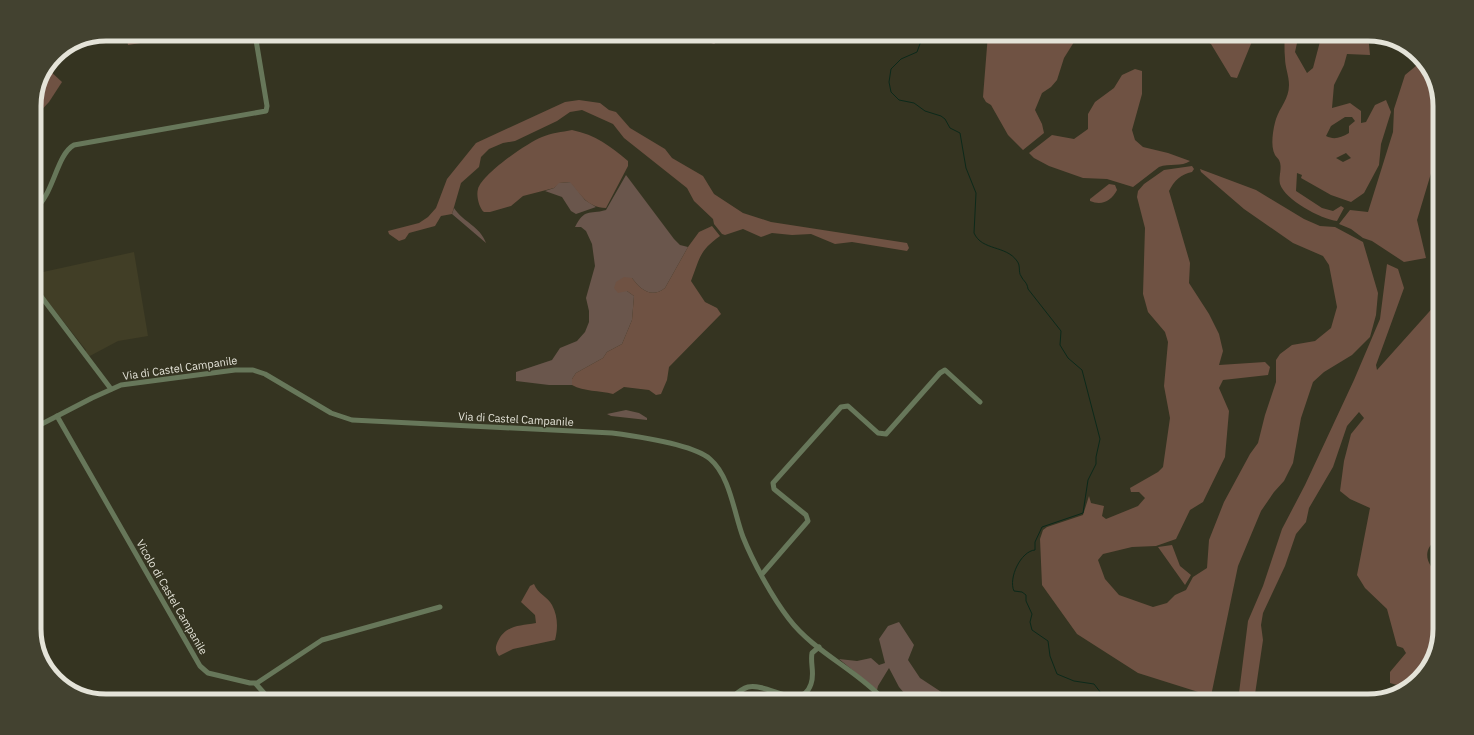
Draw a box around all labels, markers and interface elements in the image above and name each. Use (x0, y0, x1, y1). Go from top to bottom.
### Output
street label: Via di Castel Campanile (122, 353, 238, 383)
street label: Via di Castel Campanile (458, 409, 574, 429)
street label: Vicolo di Castel Campanile (133, 537, 211, 657)

